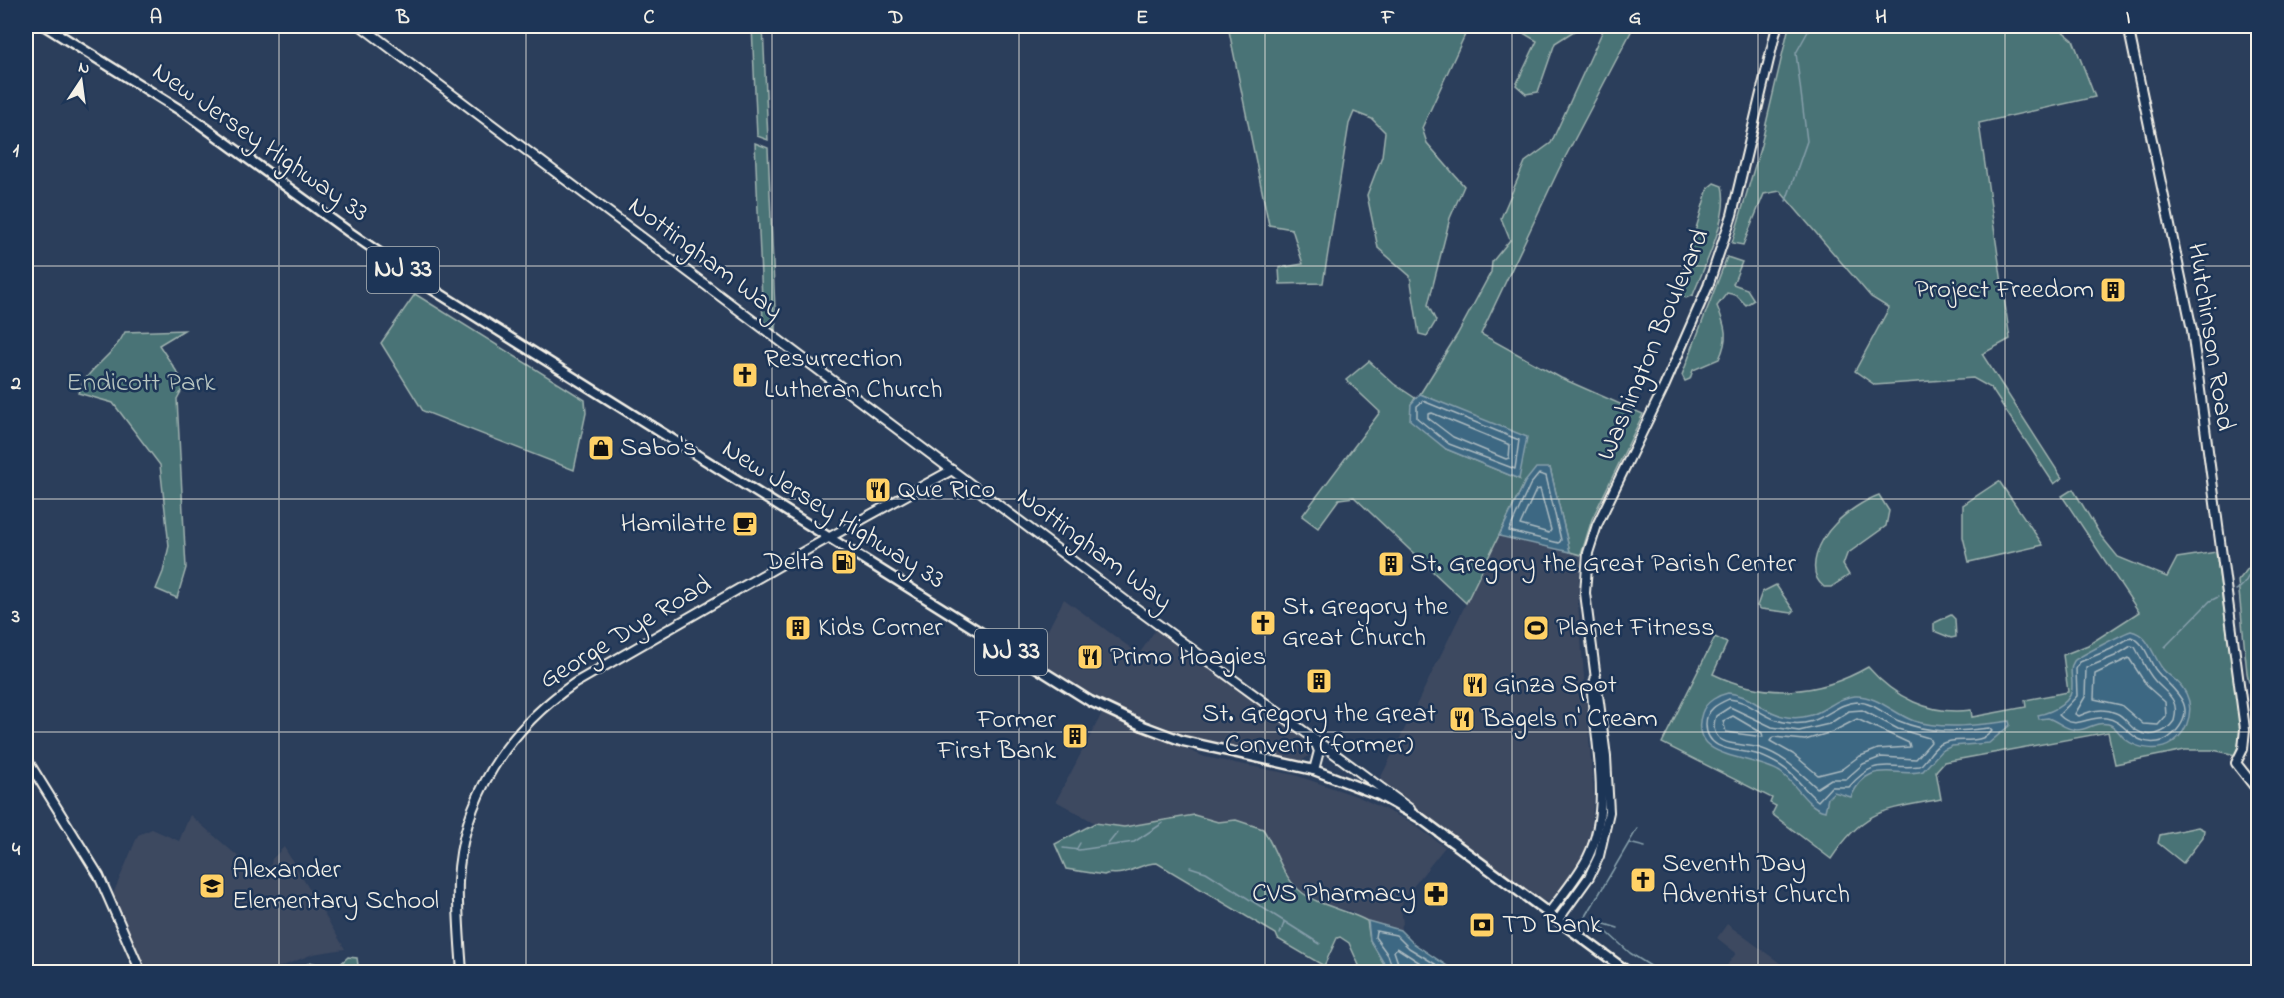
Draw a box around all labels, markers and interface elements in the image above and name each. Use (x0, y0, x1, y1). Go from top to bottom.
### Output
text: A (150, 4, 162, 33)
text: B (395, 4, 410, 33)
text: C (644, 4, 655, 33)
text: D (888, 4, 903, 33)
text: E (1136, 4, 1148, 33)
text: F (1381, 4, 1395, 33)
text: G (1629, 4, 1642, 33)
text: H (1875, 4, 1887, 33)
text: I (2126, 4, 2131, 33)
north arrow (51, 51, 111, 111)
street label: New Jersey Highway 33 (144, 53, 376, 233)
text: N (76, 55, 92, 81)
text: 1 (13, 137, 20, 166)
street label: Nottingham Way (619, 188, 791, 330)
street label: Washington Boulevard (1588, 223, 1720, 467)
street label: Hutchinson Road (2176, 240, 2244, 434)
road number: NJ 33 (367, 247, 439, 293)
place label: Project Freedom (1915, 271, 2094, 310)
building icon: Project Freedom (2098, 275, 2128, 305)
place label: Resurrection Lutheran Church (764, 340, 943, 410)
church icon: Resurrection Lutheran Church (730, 360, 760, 390)
park label: Endicott Park (66, 364, 216, 403)
text: 2 (10, 370, 21, 399)
place label: Sabo's (620, 429, 697, 468)
street label: New Jersey Highway 33 (714, 430, 952, 600)
shop icon: Sabo's (586, 433, 616, 463)
place label: Que Rico (898, 471, 995, 510)
restaurant icon: Que Rico (863, 475, 893, 505)
street label: Nottingham Way (1008, 479, 1180, 621)
place label: Hamilatte (621, 505, 727, 544)
cafe icon: Hamilatte (730, 509, 760, 539)
place label: Delta (763, 543, 824, 582)
place label: St. Gregory the Great Parish Center (1410, 545, 1796, 584)
fuel station icon: Delta (829, 547, 859, 577)
building icon: St. Gregory the Great Parish Center (1376, 549, 1406, 579)
street label: George Dye Road (532, 566, 720, 700)
place label: St. Gregory the Great Church (1282, 588, 1449, 658)
text: 3 (11, 603, 20, 632)
church icon: St. Gregory the Great Church (1248, 608, 1278, 638)
place label: Kids Corner (818, 609, 943, 648)
place label: Planet Fitness (1556, 609, 1715, 648)
building icon: Kids Corner (783, 613, 813, 643)
sports icon: Planet Fitness (1521, 613, 1551, 643)
road number: NJ 33 (975, 629, 1047, 675)
place label: Primo Hoagies (1110, 638, 1266, 677)
restaurant icon: Primo Hoagies (1075, 642, 1105, 672)
building icon: St. Gregory the Great Convent (former) (1304, 666, 1334, 696)
place label: Ginza Spot (1494, 666, 1617, 705)
restaurant icon: Ginza Spot (1460, 670, 1490, 700)
place label: St. Gregory the Great Convent (former) (1202, 695, 1436, 765)
place label: Bagels n' Cream (1481, 700, 1658, 739)
place label: Former First Bank (937, 701, 1057, 771)
restaurant icon: Bagels n' Cream (1447, 704, 1477, 734)
building icon: Former First Bank (1060, 721, 1090, 751)
text: 4 (12, 836, 21, 865)
place label: Seventh Day Adventist Church (1662, 845, 1850, 915)
place label: Alexander Elementary School (232, 851, 439, 921)
church icon: Seventh Day Adventist Church (1628, 865, 1658, 895)
school or university icon: Alexander Elementary School (197, 871, 227, 901)
place label: CVS Pharmacy (1252, 875, 1416, 914)
pharmacy icon: CVS Pharmacy (1421, 879, 1451, 909)
place label: TD Bank (1502, 906, 1602, 945)
bank icon: TD Bank (1467, 910, 1497, 940)

